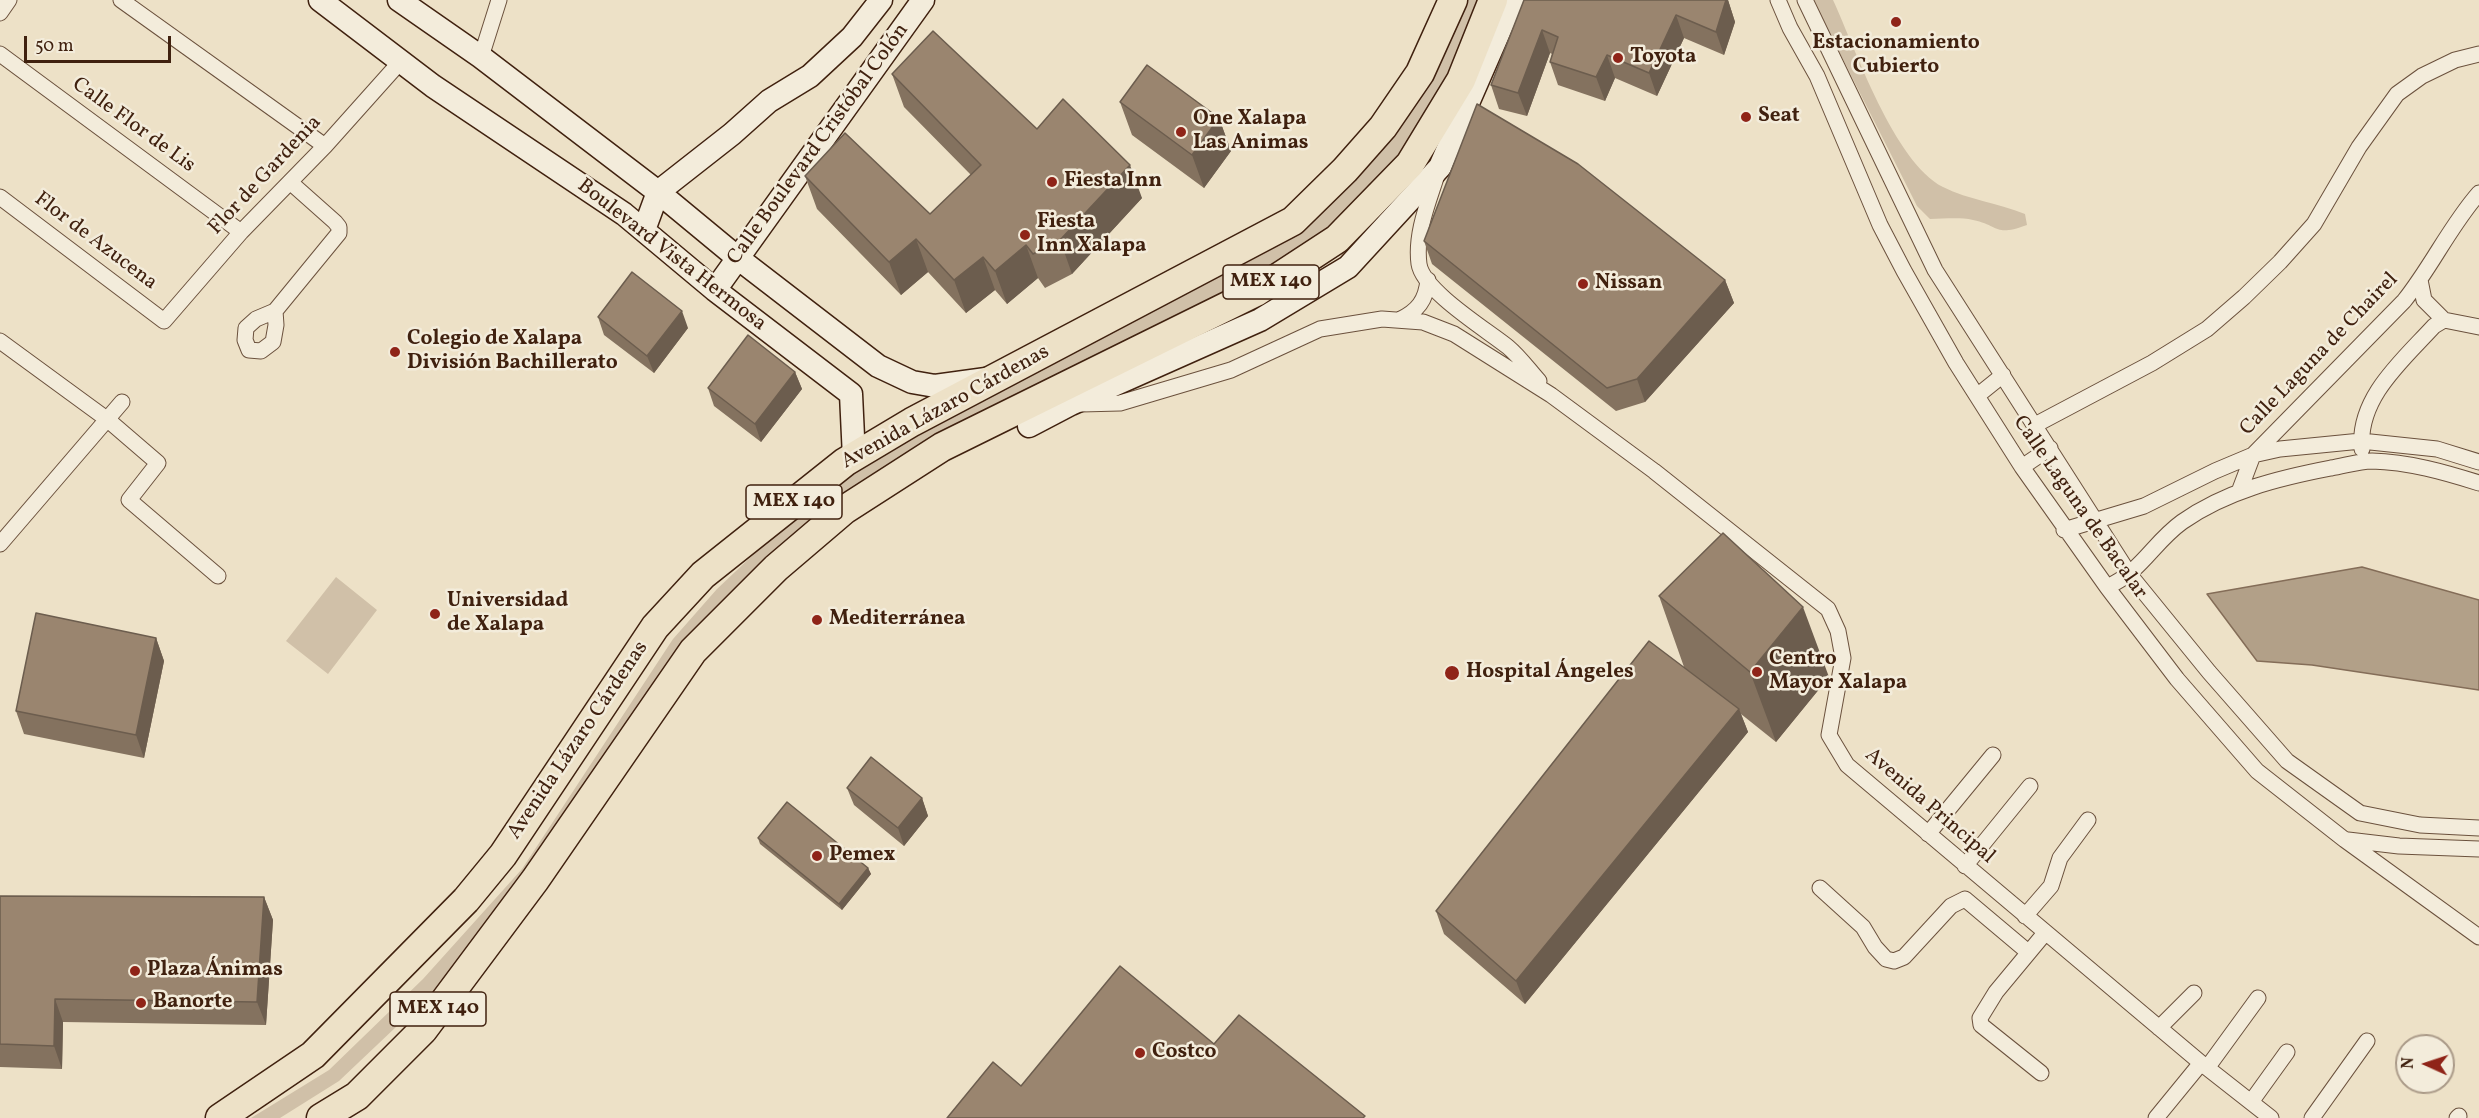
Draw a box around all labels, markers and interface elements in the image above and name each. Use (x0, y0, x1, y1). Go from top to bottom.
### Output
marker: Estacionamiento Cubierto (1889, 15, 1903, 29)
street label: Calle Boulevard Cristóbal Colón (723, 19, 915, 271)
scale bar (27, 24, 174, 62)
place label: Estacionamiento Cubierto (1812, 31, 1980, 81)
text: 50 m (35, 34, 74, 59)
place label: Toyota (1630, 45, 1696, 71)
marker: Toyota (1611, 51, 1625, 65)
street label: Calle Flor de Lis (66, 73, 200, 179)
place label: Seat (1758, 104, 1800, 130)
place label: One Xalapa Las Animas (1193, 107, 1309, 157)
marker: Seat (1739, 110, 1753, 124)
street label: Flor de Gardenia (204, 111, 328, 241)
marker: One Xalapa Las Animas (1174, 125, 1188, 139)
place label: Fiesta Inn (1064, 169, 1162, 195)
street label: Boulevard Vista Hermosa (571, 174, 771, 338)
marker: Fiesta Inn (1045, 175, 1059, 189)
street label: Flor de Azucena (28, 187, 162, 297)
place label: Fiesta Inn Xalapa (1037, 210, 1146, 260)
marker: Fiesta Inn Xalapa (1018, 228, 1032, 242)
road number: MEX 140 (1223, 265, 1319, 299)
street label: Calle Laguna de Chairel (2236, 268, 2404, 442)
place label: Nissan (1595, 271, 1662, 297)
marker: Nissan (1576, 277, 1590, 291)
place label: Colegio de Xalapa División Bachillerato (407, 327, 618, 377)
street label: Avenida Lázaro Cárdenas (838, 340, 1054, 476)
marker: Colegio de Xalapa División Bachillerato (388, 345, 402, 359)
street label: Calle Laguna de Bacalar (2006, 412, 2152, 604)
road number: MEX 140 (746, 485, 842, 519)
place label: Universidad de Xalapa (447, 589, 568, 639)
marker: Universidad de Xalapa (428, 607, 442, 621)
place label: Mediterránea (829, 607, 966, 633)
marker: Mediterránea (810, 613, 824, 627)
street label: Avenida Lázaro Cárdenas (503, 637, 655, 845)
place label: Centro Mayor Xalapa (1769, 647, 1907, 697)
place label: Hospital Ángeles (1466, 660, 1634, 686)
marker: Hospital Ángeles (1443, 664, 1461, 682)
marker: Centro Mayor Xalapa (1750, 665, 1764, 679)
street label: Avenida Principal (1859, 744, 1999, 870)
place label: Pemex (829, 843, 895, 869)
marker: Pemex (810, 849, 824, 863)
place label: Plaza Ánimas (147, 958, 283, 984)
marker: Plaza Ánimas (128, 964, 142, 978)
place label: Banorte (153, 990, 232, 1016)
road number: MEX 140 (390, 992, 486, 1026)
marker: Banorte (134, 996, 148, 1010)
north arrow (2395, 1034, 2455, 1094)
place label: Costco (1152, 1040, 1217, 1066)
marker: Costco (1133, 1046, 1147, 1060)
text: N (2398, 1057, 2420, 1070)

